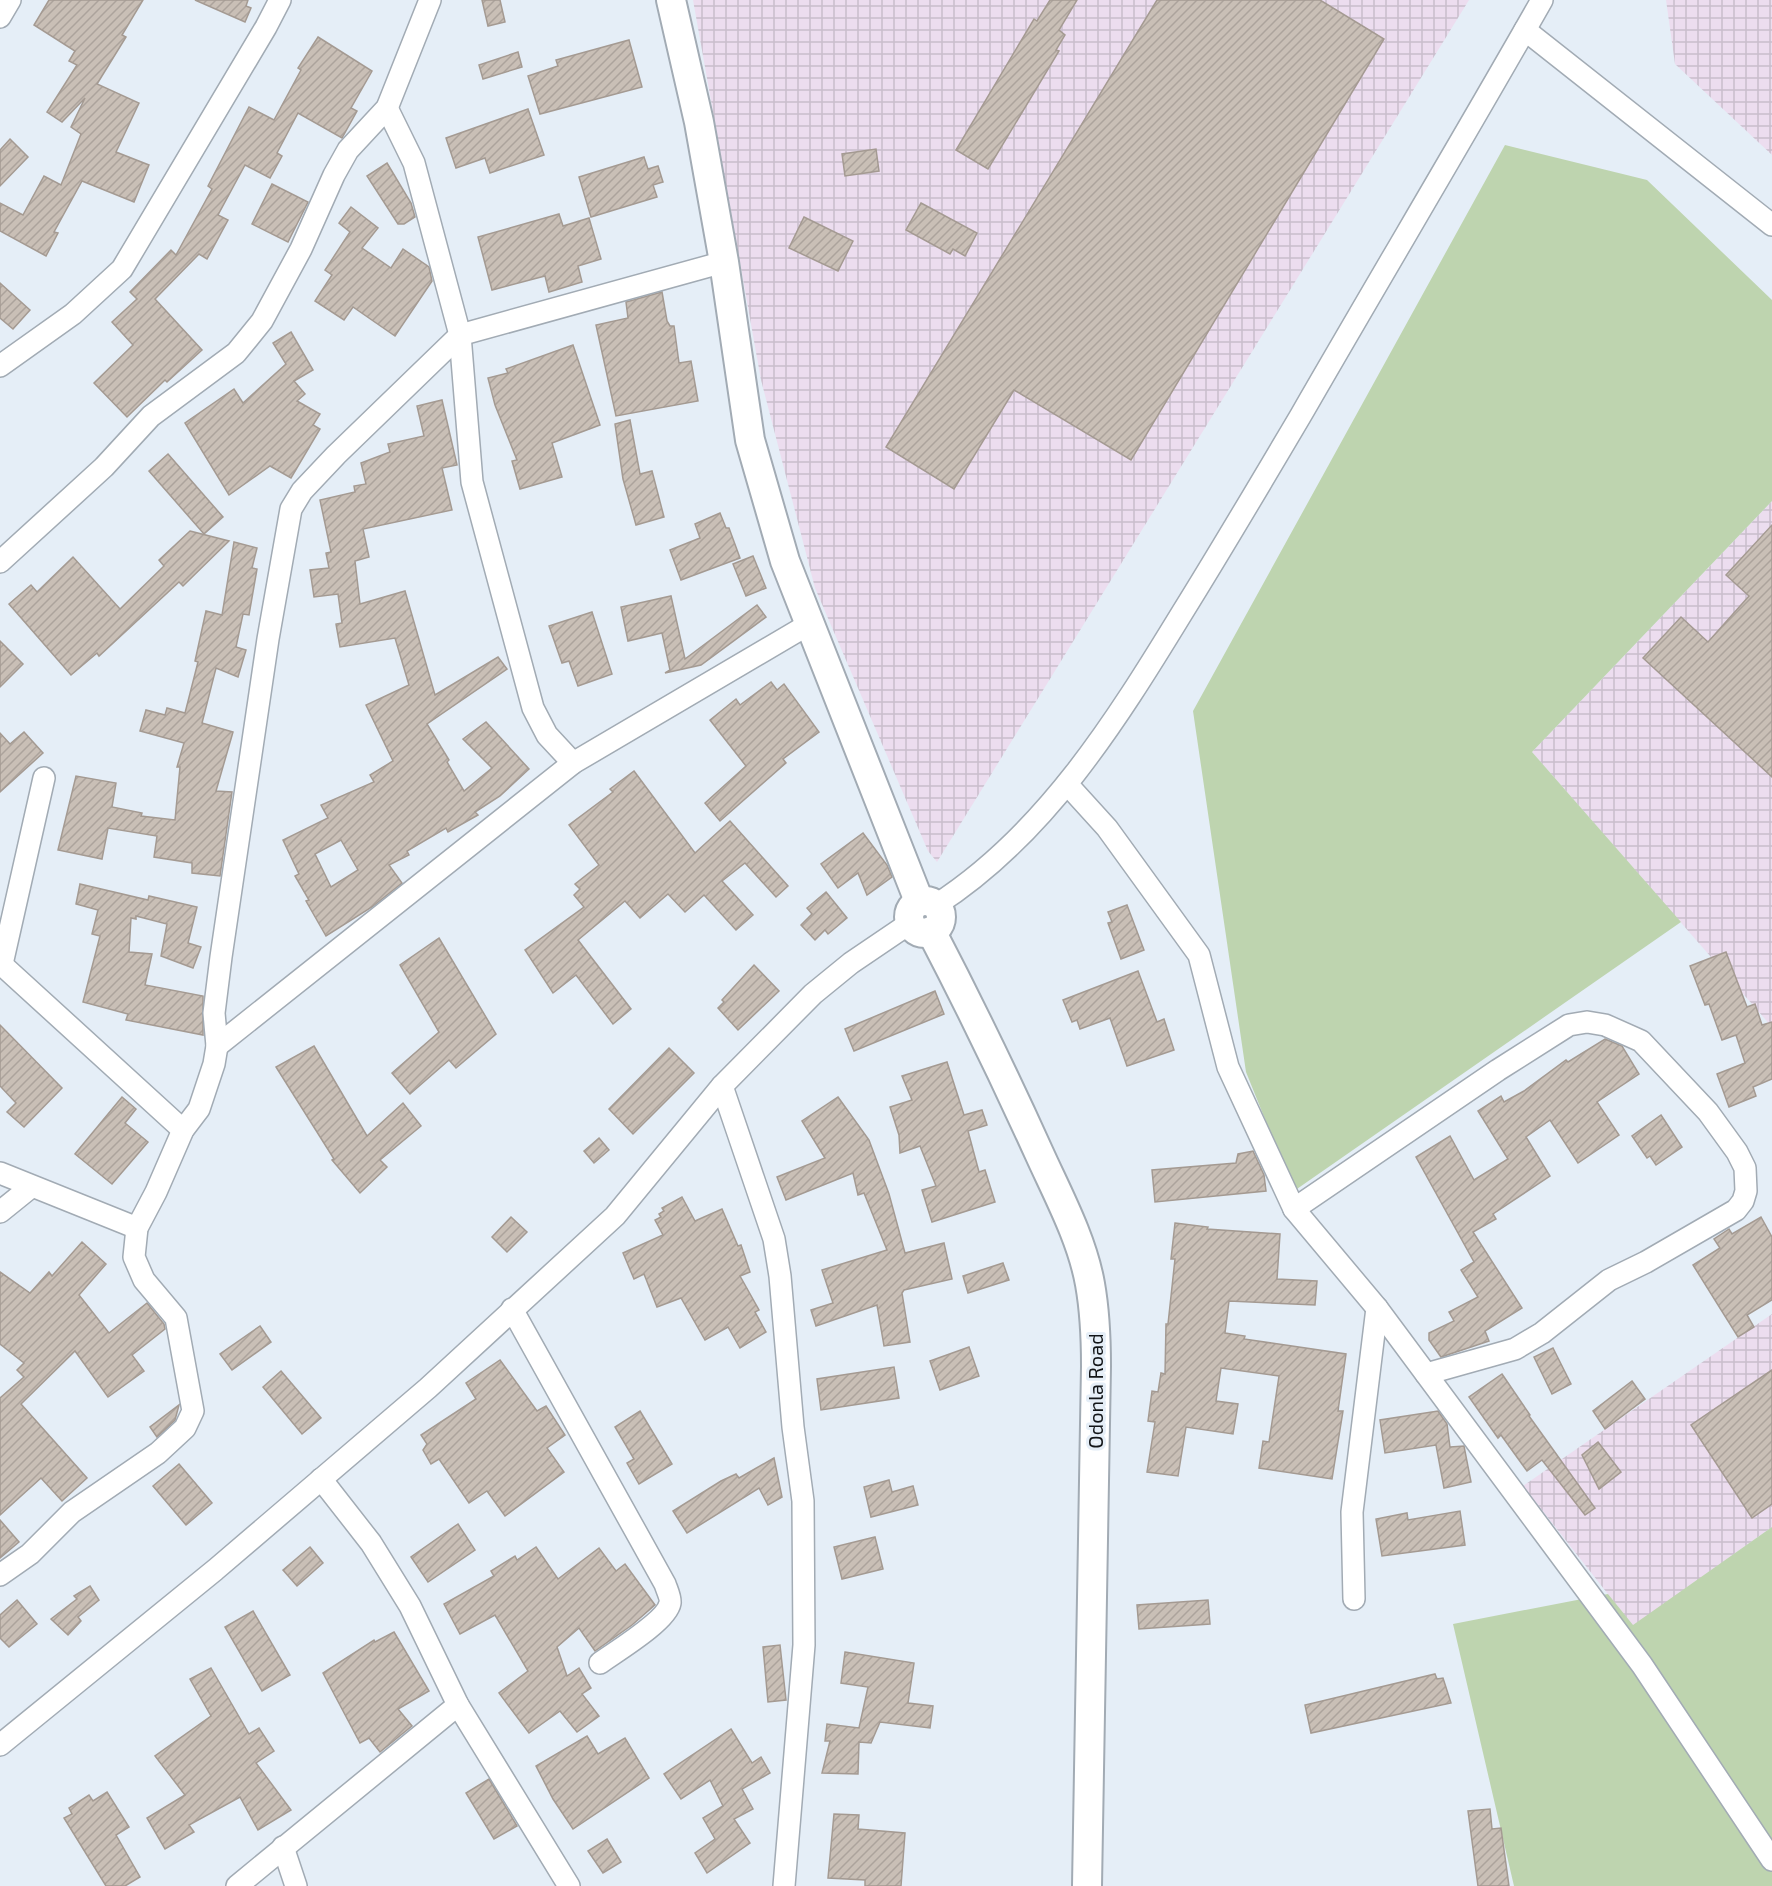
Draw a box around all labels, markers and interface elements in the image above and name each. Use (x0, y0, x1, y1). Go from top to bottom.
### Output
street label: Odonla Road (1083, 1333, 1107, 1449)

